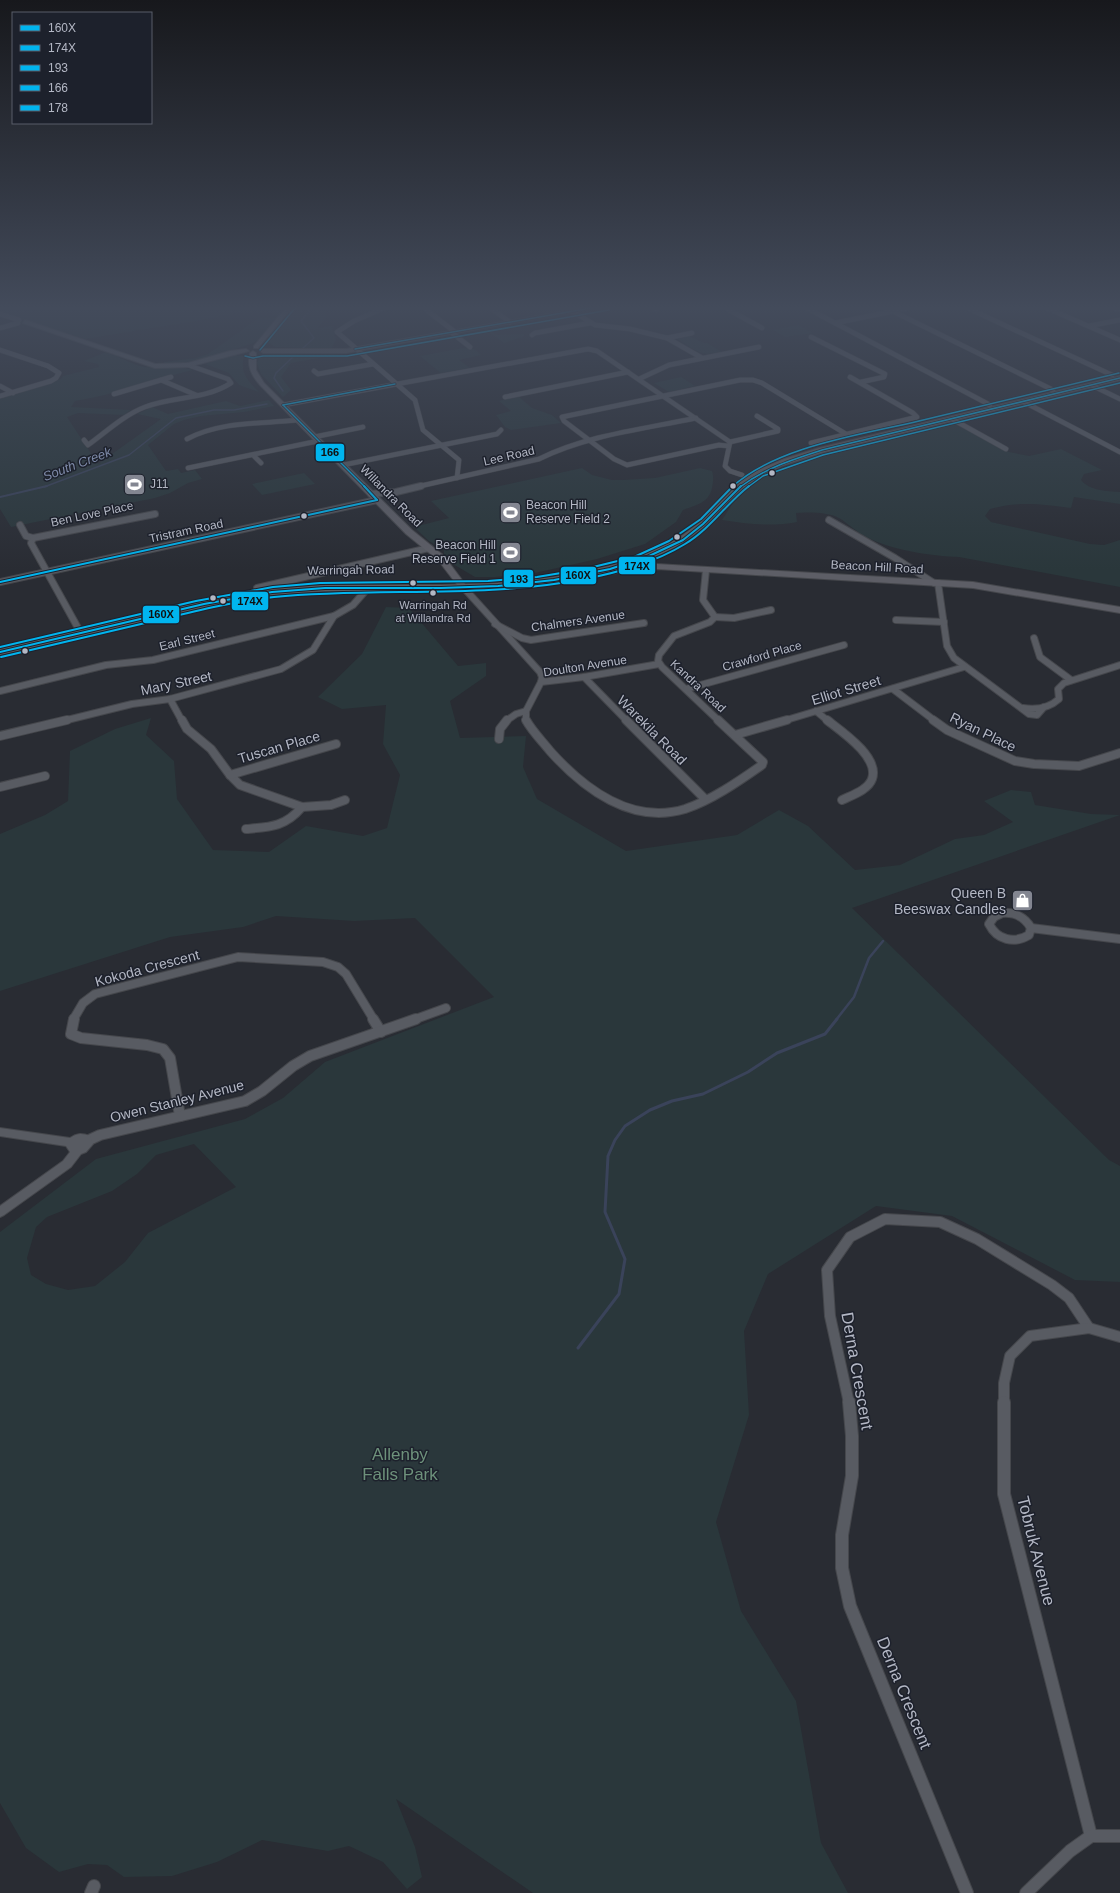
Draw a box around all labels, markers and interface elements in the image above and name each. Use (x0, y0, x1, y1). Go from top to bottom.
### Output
legend (12, 12, 152, 124)
text: 160X (48, 21, 76, 35)
text: 174X (48, 41, 76, 55)
text: 193 (48, 61, 68, 75)
text: 166 (48, 81, 68, 95)
text: 178 (48, 101, 68, 115)
line badge: 166 (315, 443, 345, 462)
street label: Lee Road (482, 443, 536, 469)
water label: South Creek (41, 444, 115, 484)
text: 166 (321, 446, 339, 458)
street label: Willandra Road (357, 462, 425, 530)
unlabelled marker (767, 468, 777, 478)
sports icon: J11 (122, 471, 148, 497)
place label: J11 (150, 477, 169, 491)
unlabelled marker (728, 481, 738, 491)
street label: Ben Love Place (49, 498, 135, 530)
place label: Beacon Hill Reserve Field 2 (526, 498, 610, 526)
sports icon: Beacon Hill Reserve Field 2 (497, 499, 523, 525)
unlabelled marker (299, 511, 309, 521)
street label: Tristram Road (148, 516, 224, 546)
unlabelled marker (672, 532, 682, 542)
place label: Beacon Hill Reserve Field 1 (412, 538, 496, 566)
sports icon: Beacon Hill Reserve Field 1 (498, 539, 524, 565)
line badge: 174X (618, 556, 656, 575)
street label: Beacon Hill Road (830, 558, 924, 576)
text: 174X (624, 560, 651, 572)
street label: Warringah Road (307, 562, 395, 578)
line badge: 160X (560, 566, 597, 585)
line badge: 193 (503, 569, 534, 588)
text: 160X (565, 569, 592, 581)
text: 193 (510, 573, 528, 585)
unlabelled marker (408, 578, 418, 588)
marker: Warringah Rd at Willandra Rd (428, 588, 438, 598)
line badge: 174X (231, 591, 269, 611)
unlabelled marker (208, 593, 218, 603)
text: 174X (237, 595, 264, 607)
unlabelled marker (218, 596, 228, 606)
place label: Warringah Rd at Willandra Rd (395, 599, 471, 624)
line badge: 160X (142, 605, 180, 624)
street label: Chalmers Avenue (530, 607, 626, 635)
text: 160X (148, 608, 175, 620)
street label: Earl Street (158, 626, 217, 654)
street label: Crawford Place (721, 638, 804, 674)
unlabelled marker (20, 646, 30, 656)
street label: Doulton Avenue (542, 652, 628, 680)
street label: Kandra Road (667, 657, 729, 715)
street label: Mary Street (139, 668, 213, 698)
street label: Elliot Street (809, 672, 883, 708)
street label: Warekila Road (614, 692, 690, 768)
street label: Ryan Place (947, 709, 1019, 755)
street label: Tuscan Place (236, 728, 322, 766)
place label: Queen B Beeswax Candles (894, 885, 1006, 917)
shop icon: Queen B Beeswax Candles (1009, 888, 1035, 914)
street label: Kokoda Crescent (93, 946, 201, 990)
street label: Owen Stanley Avenue (108, 1077, 246, 1125)
street label: Derna Crescent (837, 1311, 877, 1432)
park label: Allenby Falls Park (362, 1445, 438, 1484)
street label: Tobruk Avenue (1013, 1494, 1059, 1608)
street label: Derna Crescent (873, 1634, 935, 1752)

